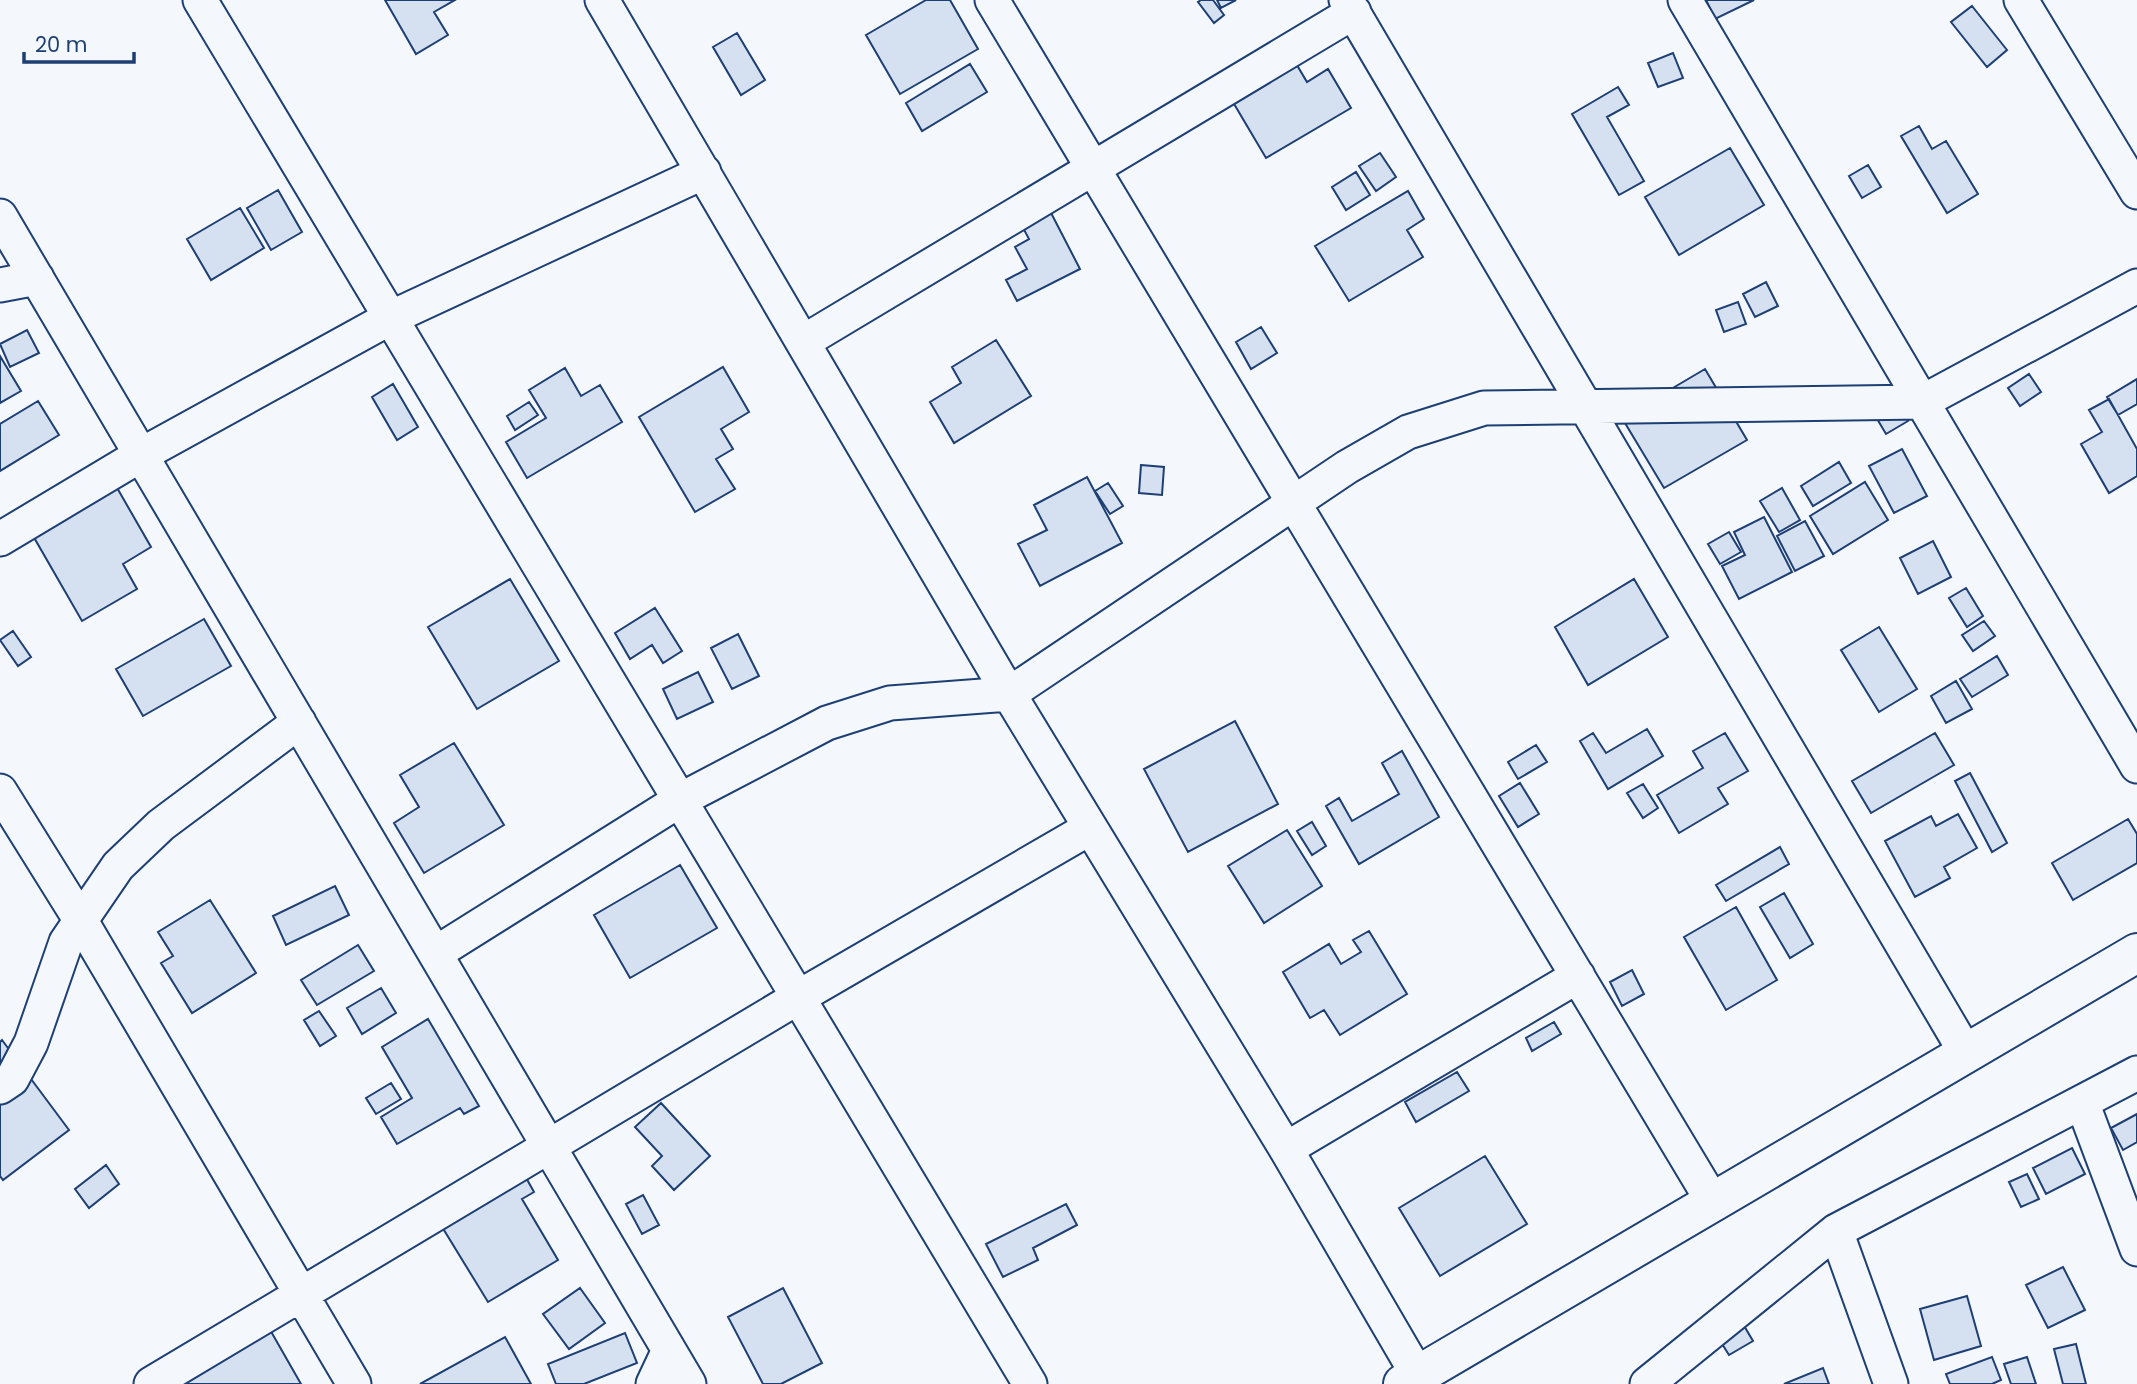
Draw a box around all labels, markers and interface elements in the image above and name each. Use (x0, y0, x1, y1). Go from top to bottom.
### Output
scale bar (24, 21, 135, 65)
text: 20 m (35, 30, 88, 59)

